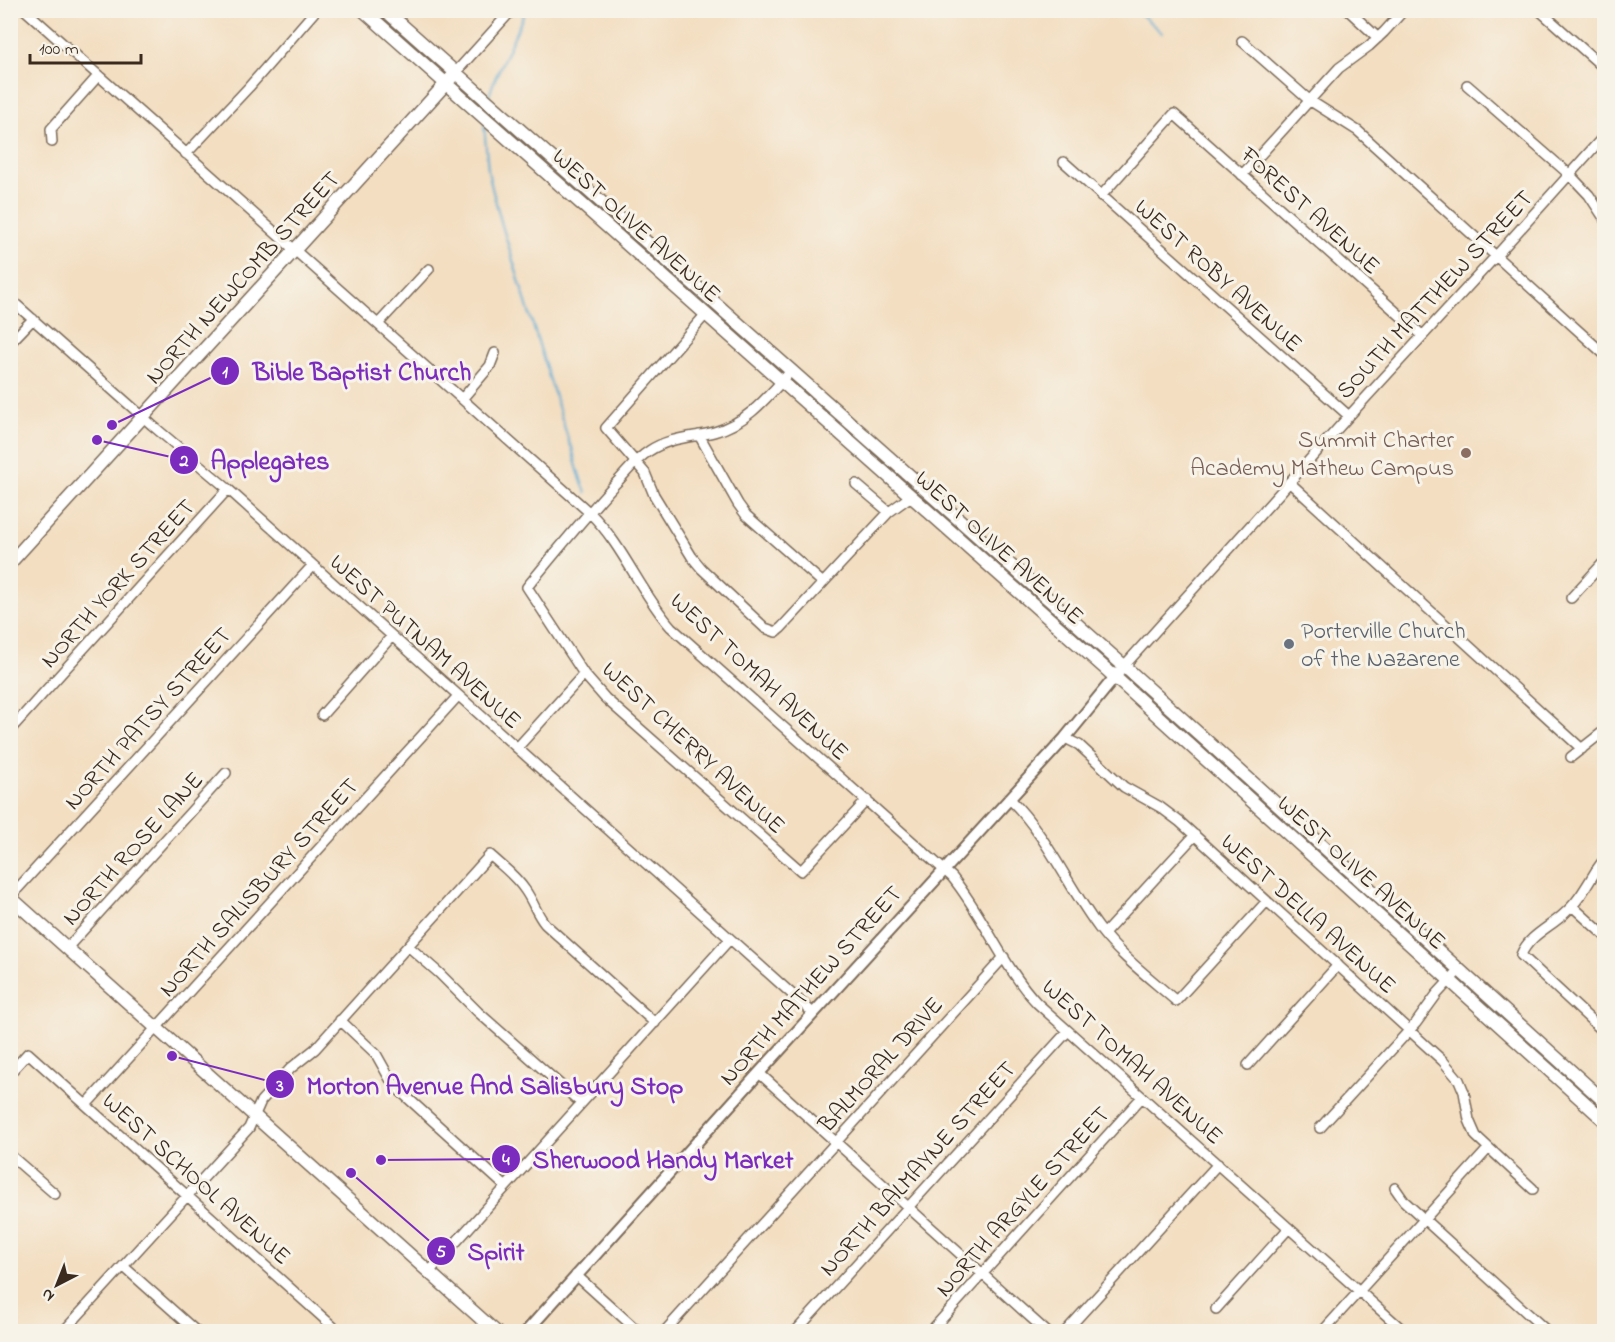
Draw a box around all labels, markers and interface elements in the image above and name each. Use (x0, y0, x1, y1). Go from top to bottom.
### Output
scale bar (30, 27, 141, 65)
text: 100 m (39, 37, 79, 63)
street label: FOREST AVENUE (1231, 139, 1387, 284)
street label: WEST OLIVE AVENUE (543, 141, 728, 312)
street label: NORTH NEWCOMB STREET (138, 164, 350, 393)
street label: SOUTH MATTHEW STREET (1329, 183, 1543, 408)
street label: WEST ROBY AVENUE (1126, 192, 1309, 362)
callout: Bible Baptist Church (210, 349, 483, 393)
text: Bible Baptist Church (252, 355, 471, 393)
text: 1 (222, 360, 228, 386)
place label: Summit Charter Academy Mathew Campus (1190, 424, 1455, 488)
callout: Applegates (169, 438, 342, 482)
text: Applegates (211, 444, 329, 483)
marker: Summit Charter Academy Mathew Campus (1459, 446, 1473, 460)
text: 2 (179, 449, 189, 475)
street label: WEST OLIVE AVENUE (906, 463, 1091, 634)
street label: NORTH YORK STREET (33, 492, 205, 677)
street label: WEST PUTNAM AVENUE (321, 547, 528, 739)
street label: WEST TOMAH AVENUE (661, 585, 856, 770)
place label: Porterville Church of the Nazarene (1301, 615, 1466, 678)
street label: NORTH PATSY STREET (57, 620, 241, 819)
marker: Porterville Church of the Nazarene (1282, 637, 1296, 651)
street label: WEST CHERRY AVENUE (593, 654, 792, 843)
street label: NORTH ROSE LANE (55, 765, 213, 935)
street label: NORTH SALISBURY STREET (152, 771, 368, 1006)
street label: WEST OLIVE AVENUE (1268, 788, 1453, 959)
street label: WEST DELLA AVENUE (1212, 826, 1403, 1003)
street label: NORTH MATHEW STREET (712, 879, 912, 1095)
street label: WEST TOMAH AVENUE (1033, 972, 1230, 1154)
street label: BALMORAL DRIVE (810, 990, 953, 1142)
street label: NORTH BALMAYNE STREET (812, 1054, 1026, 1285)
callout: Morton Avenue And Salisbury Stop (265, 1062, 696, 1106)
text: Morton Avenue And Salisbury Stop (307, 1069, 683, 1107)
text: 3 (275, 1074, 284, 1100)
street label: WEST SCHOOL AVENUE (93, 1085, 298, 1274)
street label: NORTH ARGYLE STREET (928, 1099, 1120, 1306)
callout: Sherwood Handy Market (491, 1137, 805, 1181)
text: Sherwood Handy Market (533, 1143, 794, 1181)
text: 4 (502, 1148, 510, 1174)
callout: Spirit (426, 1229, 537, 1273)
text: Spirit (468, 1235, 525, 1273)
text: 5 (436, 1240, 447, 1266)
north arrow (27, 1255, 87, 1315)
text: N (36, 1282, 60, 1307)

